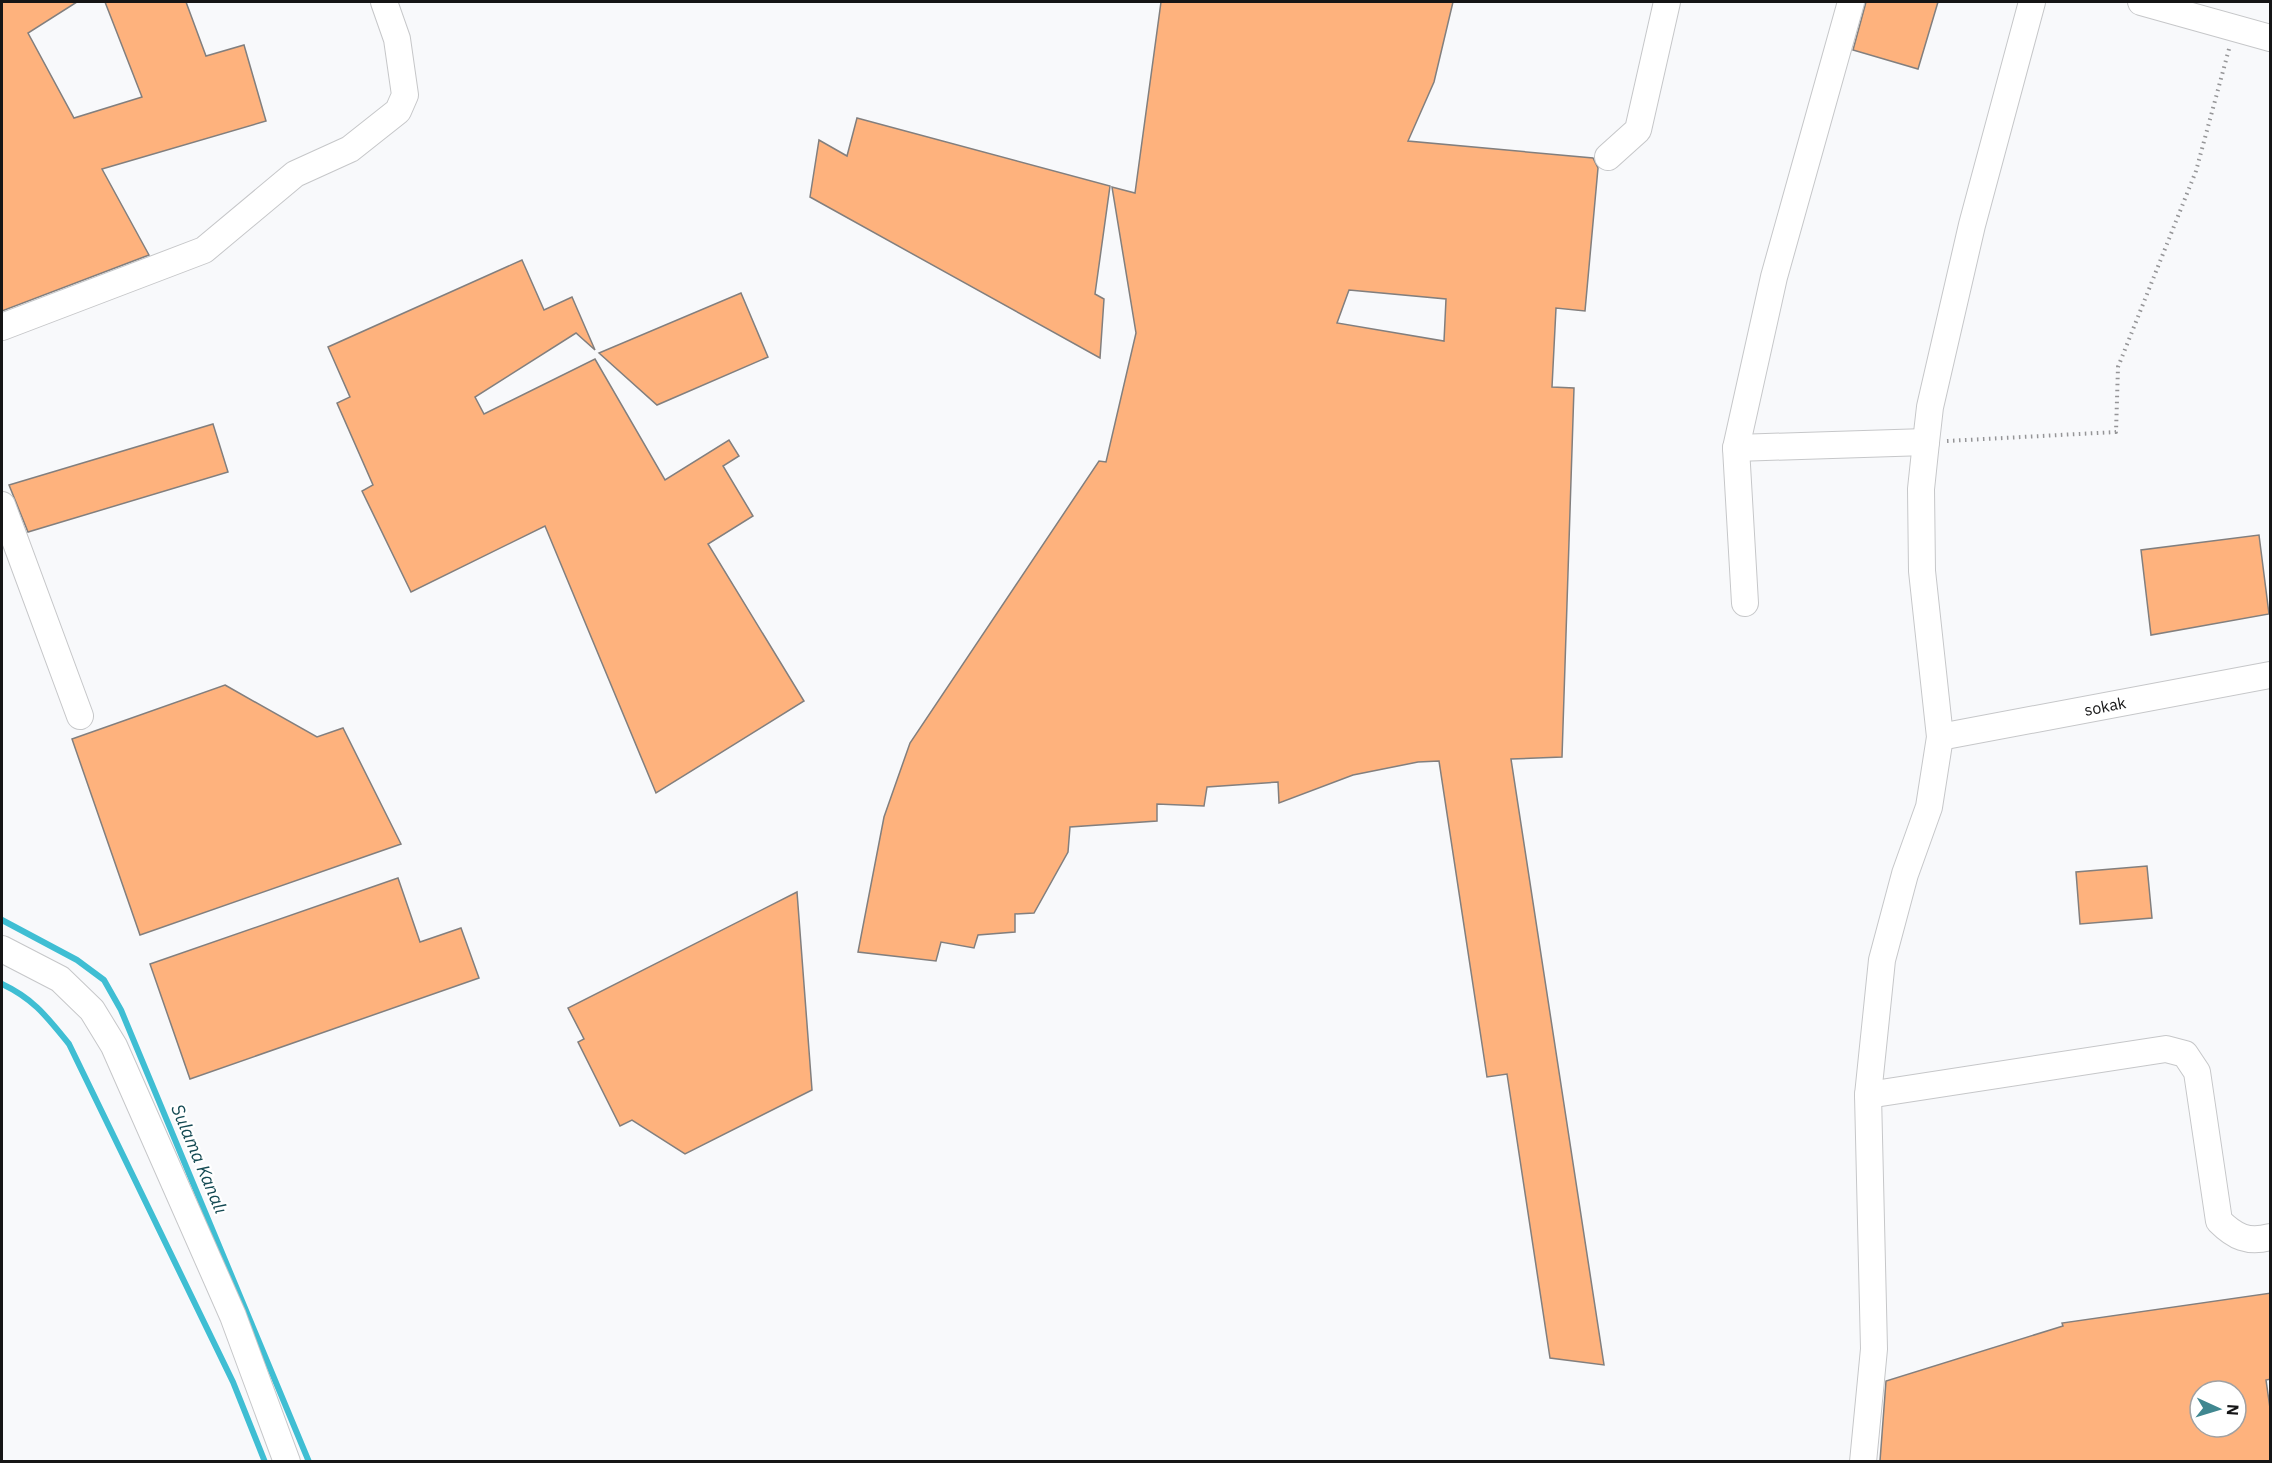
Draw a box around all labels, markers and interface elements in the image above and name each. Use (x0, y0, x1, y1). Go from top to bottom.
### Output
street label: sokak (2082, 692, 2128, 720)
water label: Sulama Kanalı (166, 1101, 233, 1217)
north arrow (2188, 1379, 2248, 1439)
text: N (2223, 1404, 2243, 1417)

